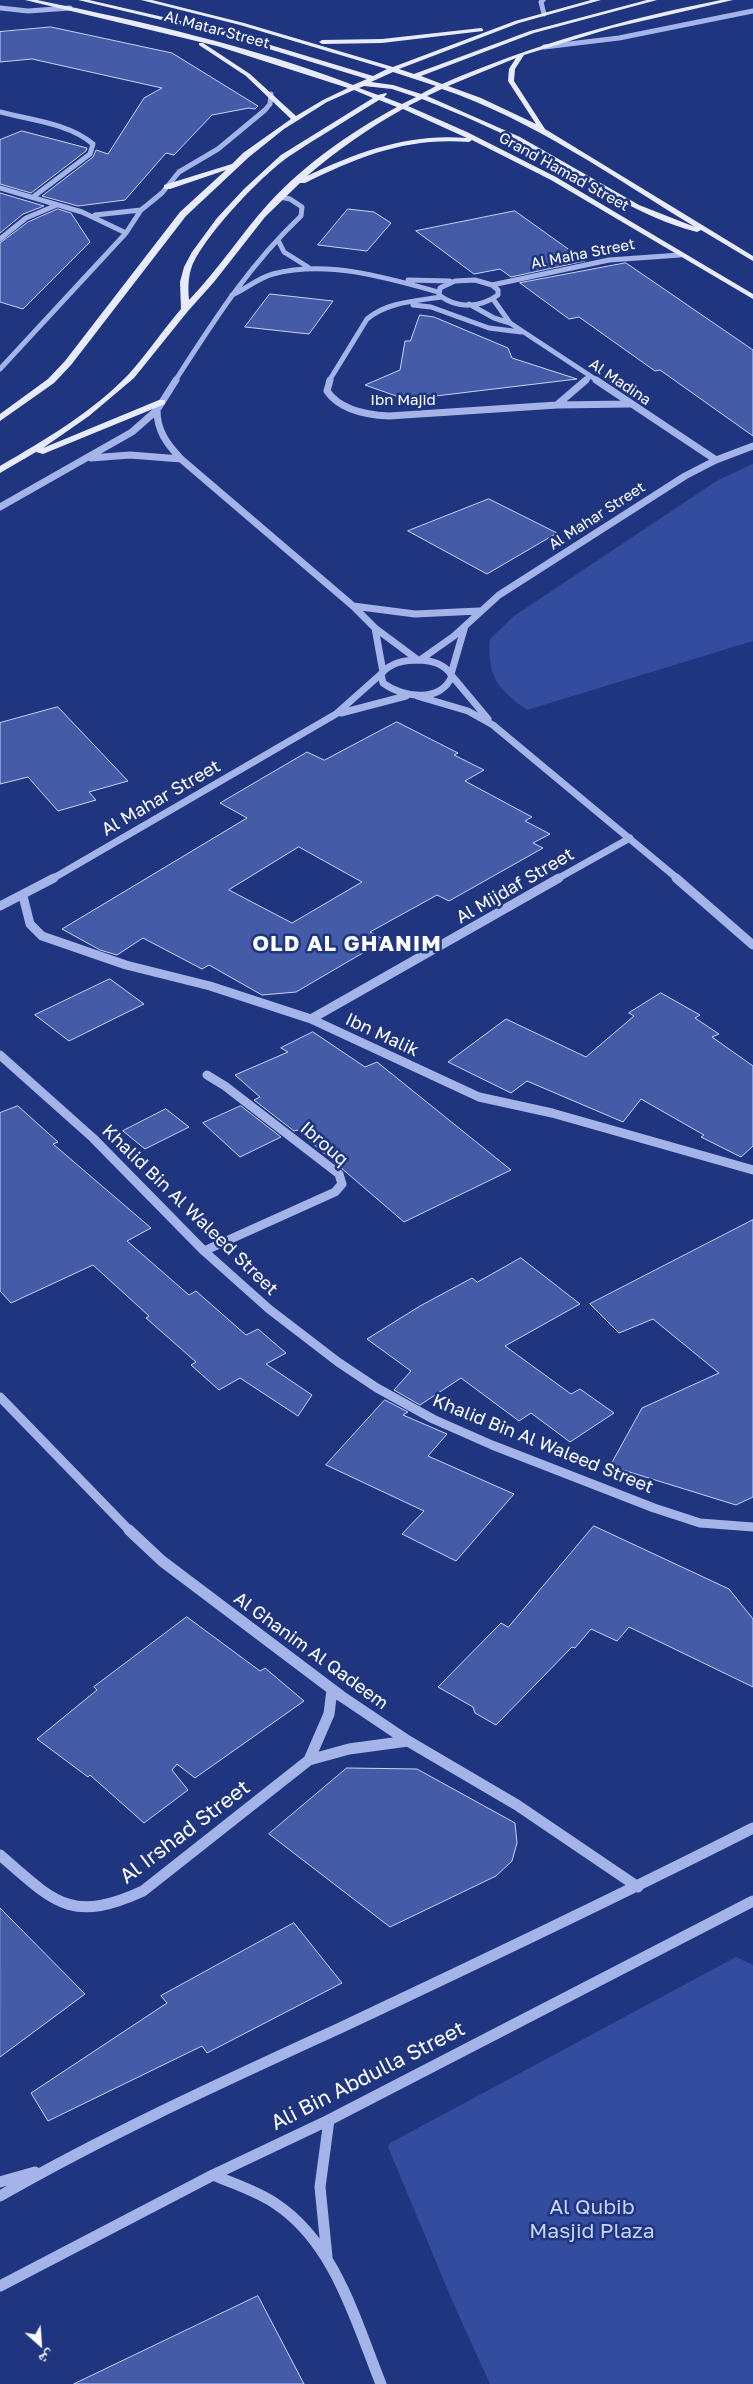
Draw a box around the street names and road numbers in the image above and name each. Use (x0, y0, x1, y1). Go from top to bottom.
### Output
street label: Al Matar Street (163, 7, 271, 53)
street label: Grand Hamad Street (496, 129, 632, 215)
street label: Al Maha Street (529, 235, 637, 273)
street label: Al Madina (586, 355, 654, 409)
street label: Ibn Majid (370, 391, 436, 409)
street label: Al Mahar Street (545, 478, 649, 554)
street label: Al Mahar Street (98, 755, 224, 841)
street label: Al Mijdaf Street (452, 843, 578, 929)
street label: Ibn Malik (342, 1009, 422, 1061)
street label: Ibrouq (296, 1117, 352, 1171)
street label: Khalid Bin Al Waleed Street (98, 1120, 282, 1300)
street label: Khalid Bin Al Waleed Street (429, 1390, 657, 1498)
street label: Al Ghanim Al Qadeem (230, 1588, 392, 1714)
street label: Al Irshad Street (115, 1775, 255, 1889)
street label: Ali Bin Abdulla Street (267, 2016, 469, 2136)

